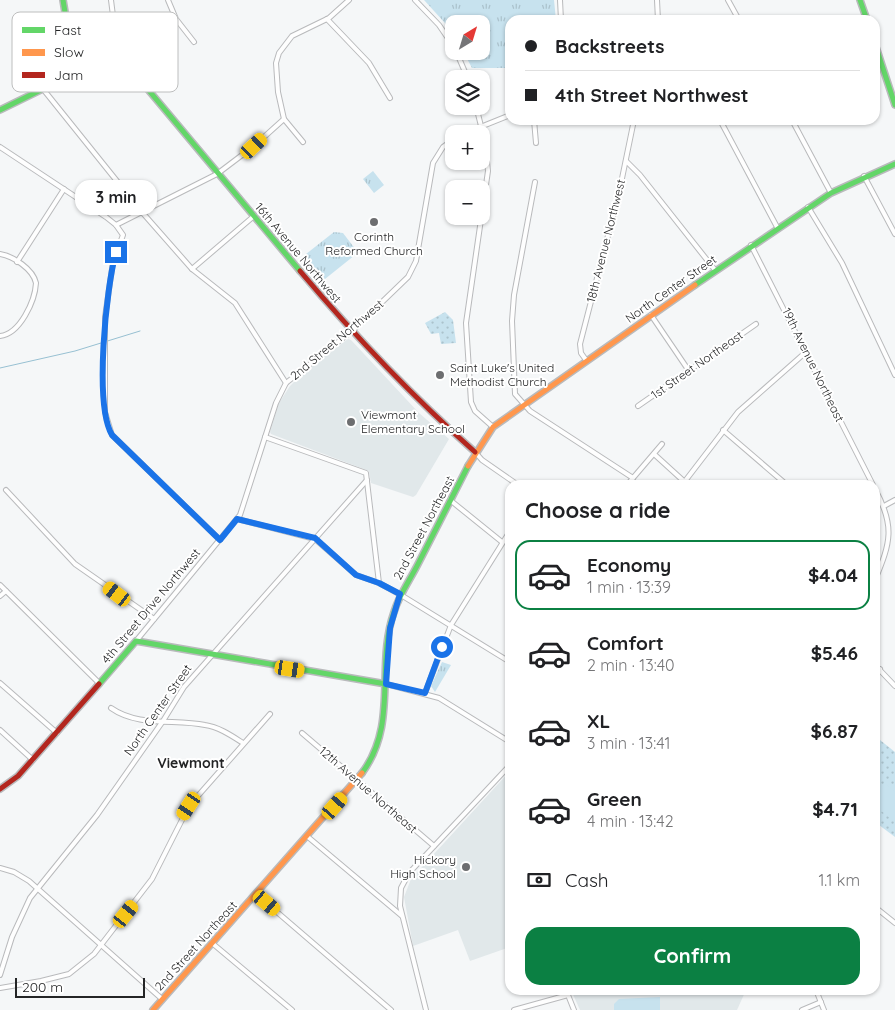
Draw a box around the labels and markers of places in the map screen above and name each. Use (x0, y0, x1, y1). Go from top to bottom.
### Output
marker: Corinth Reformed Church (368, 216, 380, 228)
place label: Corinth Reformed Church (325, 229, 423, 258)
place label: Saint Luke's United Methodist Church (450, 360, 554, 389)
marker: Saint Luke's United Methodist Church (434, 369, 446, 381)
place label: Viewmont Elementary School (361, 407, 465, 436)
marker: Viewmont Elementary School (345, 416, 357, 428)
place label: Hickory High School (390, 852, 456, 881)
marker: Hickory High School (460, 861, 472, 873)

